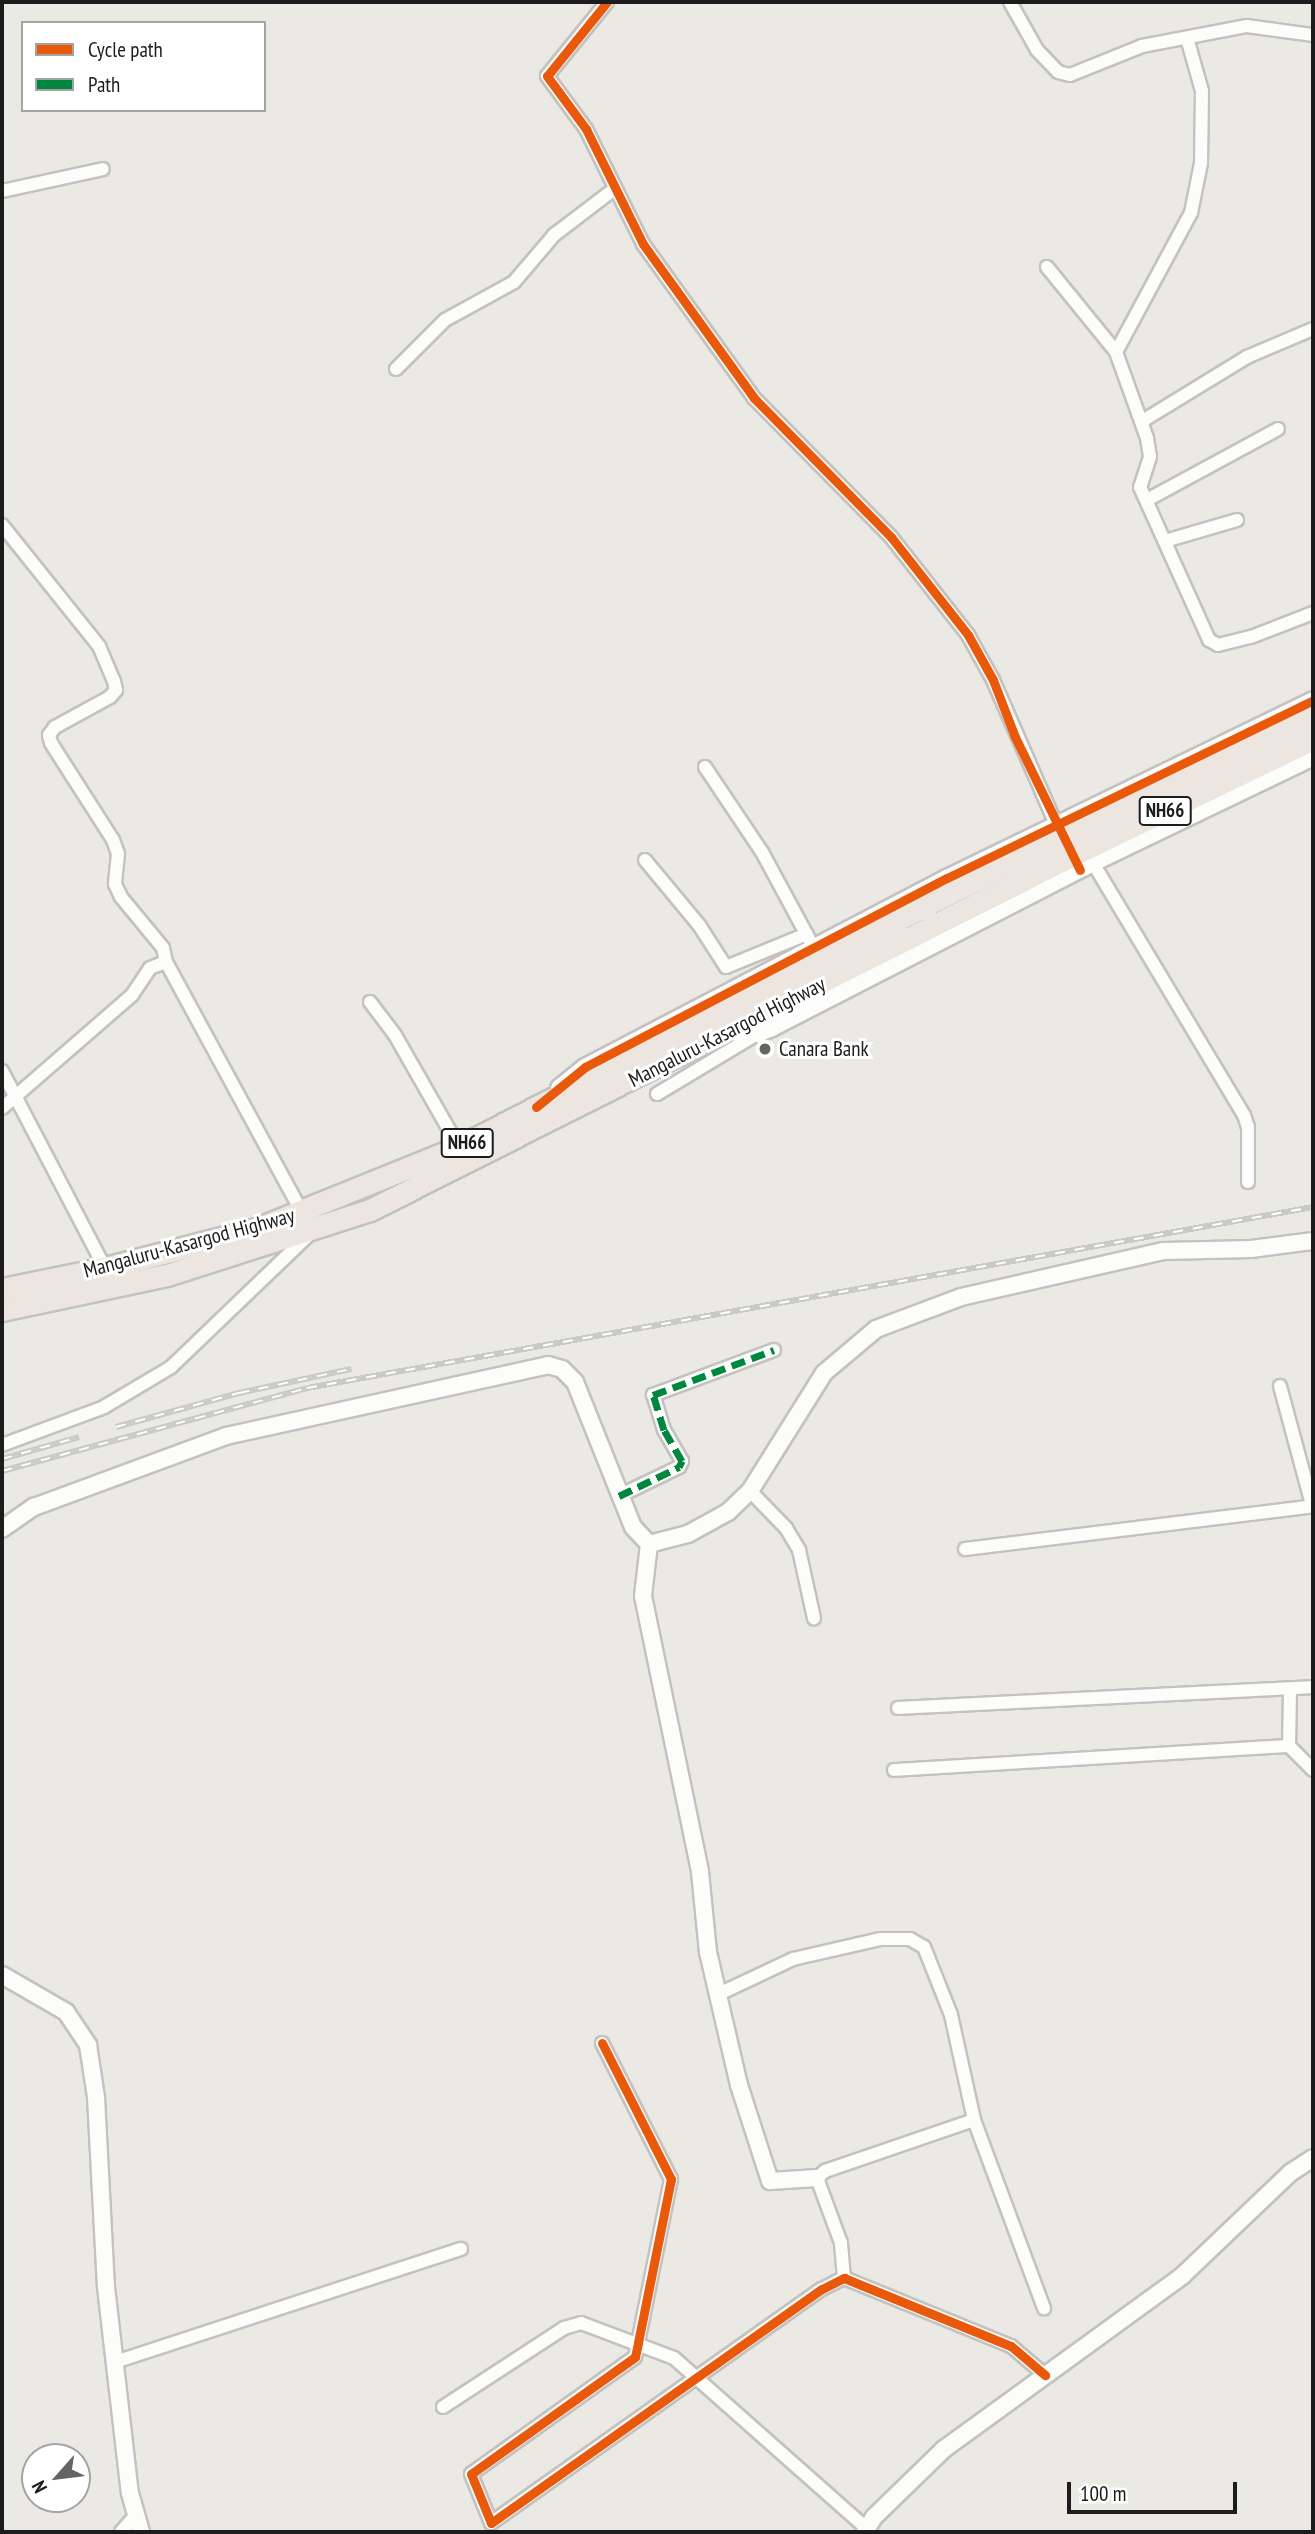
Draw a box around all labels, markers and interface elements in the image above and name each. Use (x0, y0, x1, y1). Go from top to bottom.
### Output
legend (21, 21, 266, 112)
text: Cycle path (88, 36, 163, 63)
text: Path (88, 71, 120, 98)
road number: NH66 (1137, 796, 1193, 826)
street label: Mangaluru-Kasargod Highway (624, 971, 830, 1093)
place label: Canara Bank (779, 1036, 869, 1062)
marker: Canara Bank (757, 1041, 773, 1057)
road number: NH66 (439, 1128, 495, 1158)
street label: Mangaluru-Kasargod Highway (81, 1203, 297, 1283)
north arrow (21, 2443, 91, 2513)
scale bar (1070, 2468, 1240, 2512)
text: N (26, 2477, 52, 2497)
text: 100 m (1080, 2480, 1126, 2507)

